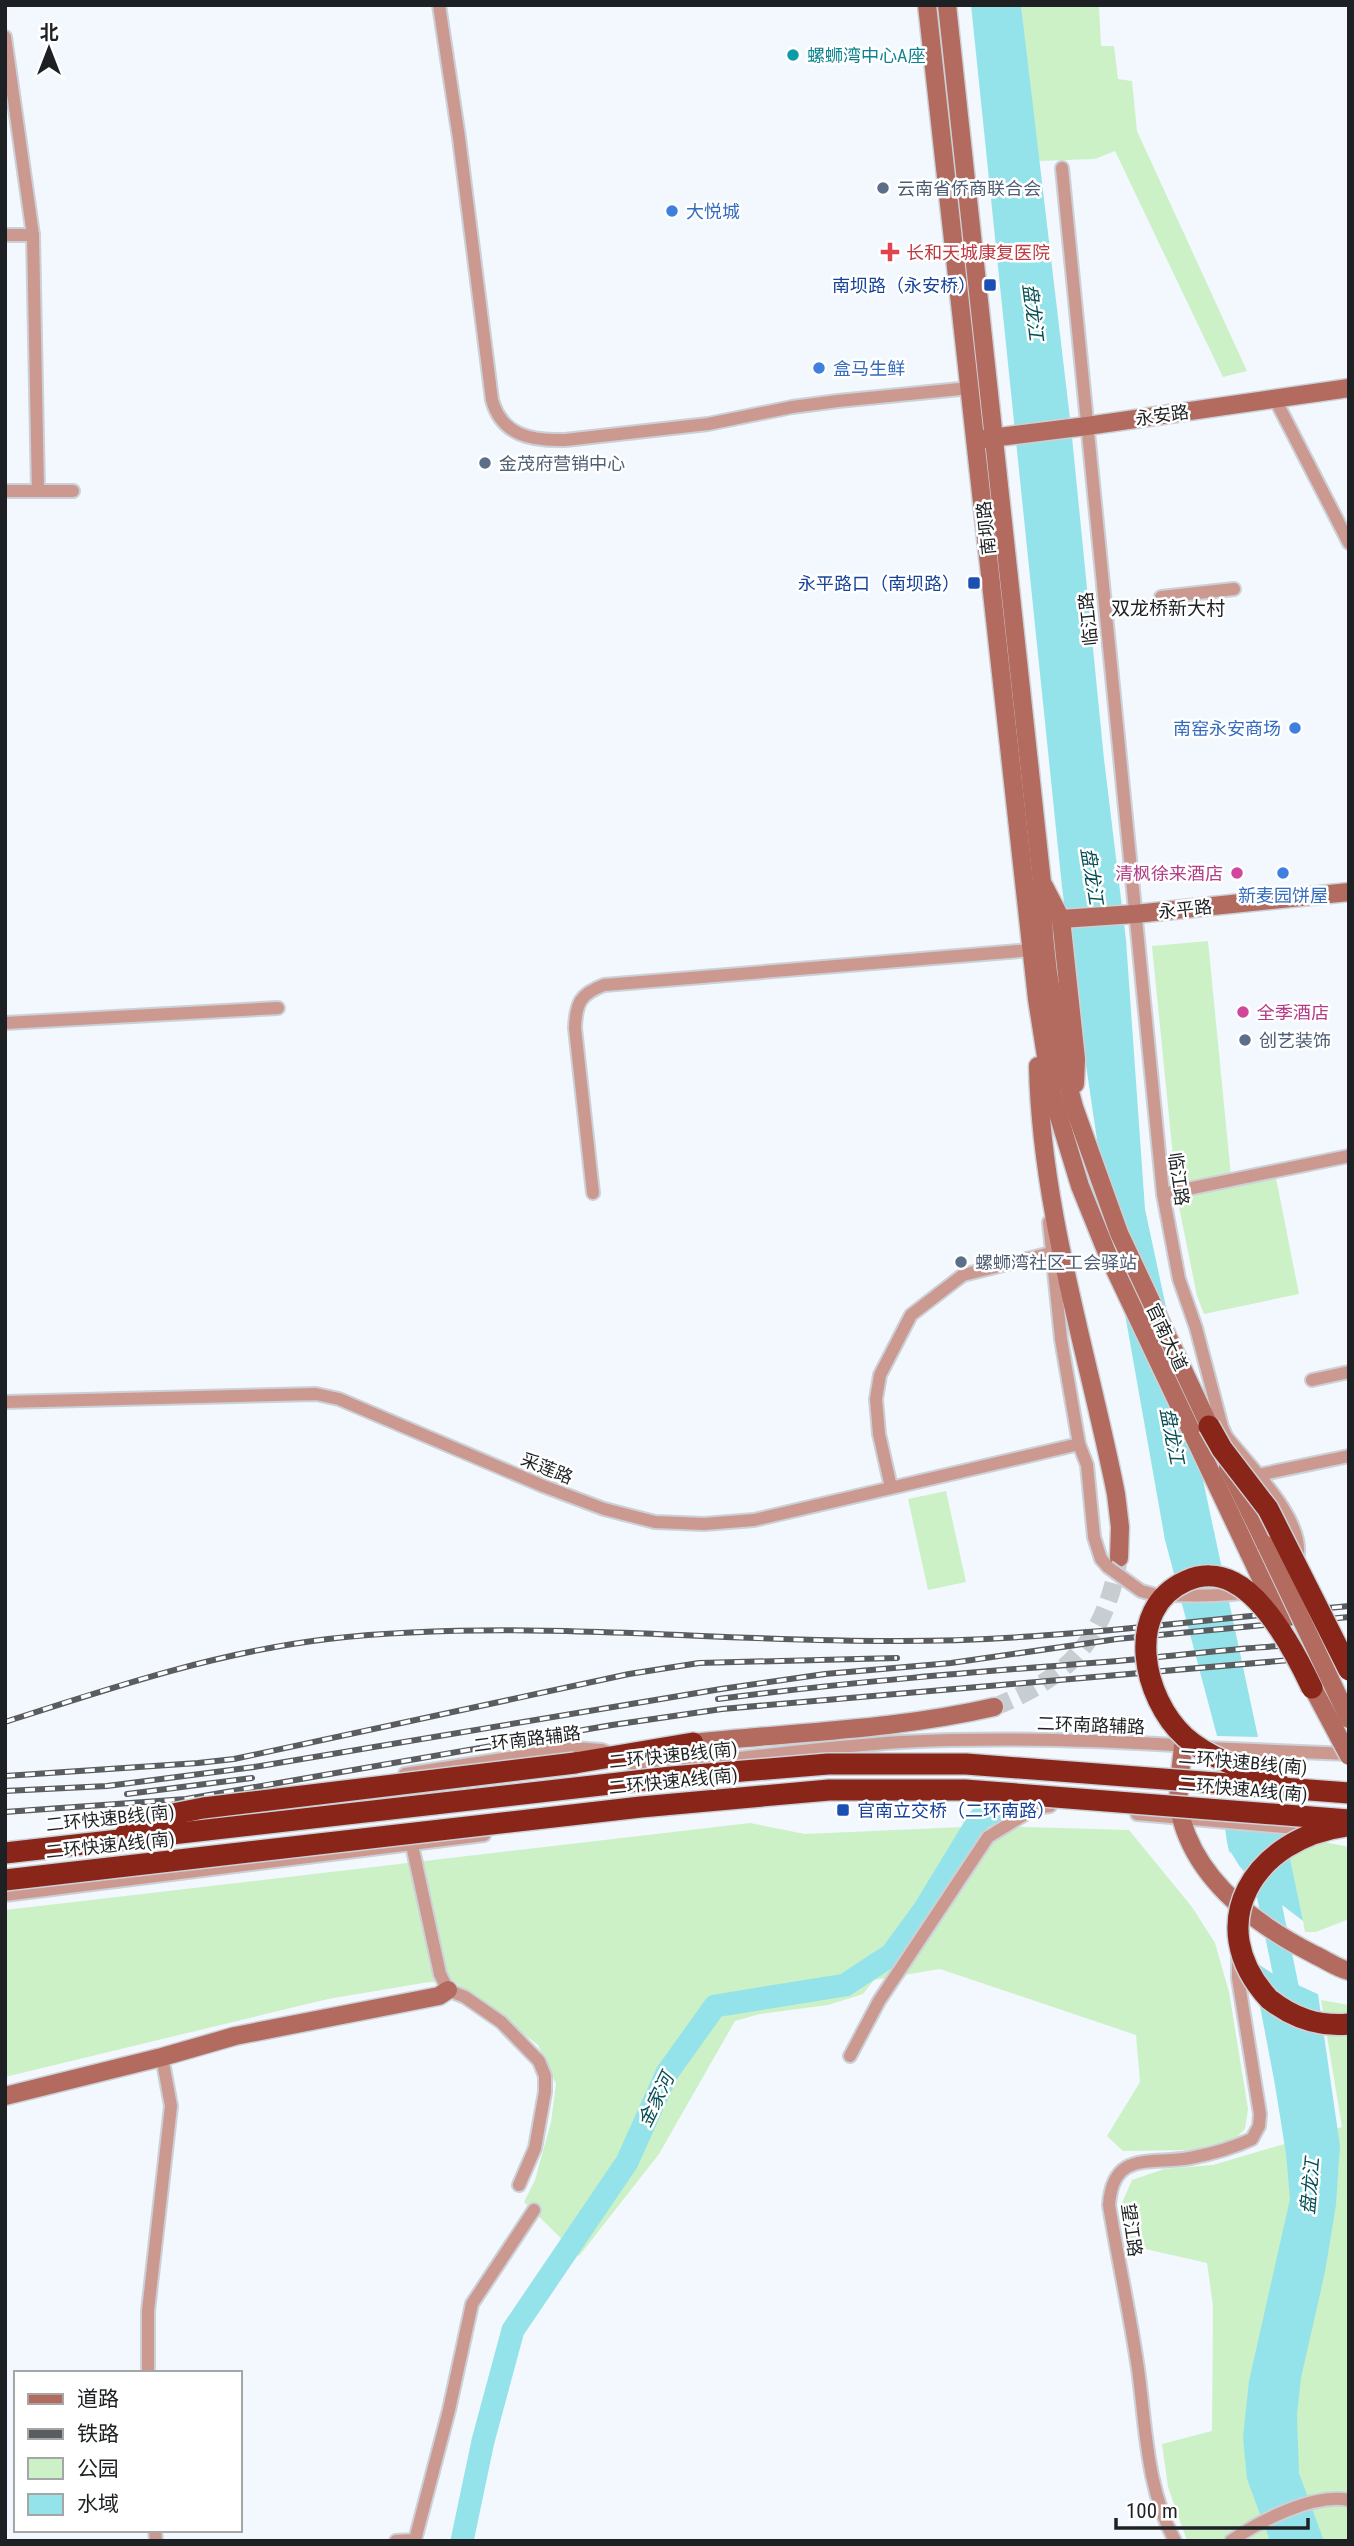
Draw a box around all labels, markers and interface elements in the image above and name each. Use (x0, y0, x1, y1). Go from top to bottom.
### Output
north arrow (14, 14, 84, 84)
text: 北 (39, 21, 59, 44)
place label: 螺蛳湾中心A座 (807, 45, 925, 66)
marker: 螺蛳湾中心A座 (785, 47, 801, 63)
place label: 云南省侨商联合会 (897, 178, 1041, 199)
marker: 云南省侨商联合会 (875, 180, 891, 196)
place label: 大悦城 (686, 201, 740, 222)
marker: 大悦城 (664, 203, 680, 219)
marker: 长和天城康复医院 (880, 242, 900, 262)
place label: 长和天城康复医院 (906, 242, 1050, 263)
place label: 南坝路（永安桥） (832, 275, 976, 296)
marker: 南坝路（永安桥） (982, 277, 998, 293)
water label: 盘龙江 (1018, 282, 1048, 344)
place label: 盒马生鲜 (833, 358, 905, 379)
marker: 盒马生鲜 (811, 360, 827, 376)
street label: 永安路 (1134, 401, 1190, 429)
place label: 金茂府营销中心 (499, 453, 625, 474)
marker: 金茂府营销中心 (477, 455, 493, 471)
street label: 南坝路 (973, 500, 999, 556)
place label: 永平路口（南坝路） (798, 573, 960, 594)
marker: 永平路口（南坝路） (966, 575, 982, 591)
street label: 临江路 (1075, 591, 1101, 647)
district label: 双龙桥新大村 (1111, 597, 1225, 620)
place label: 南窑永安商场 (1173, 718, 1281, 739)
marker: 南窑永安商场 (1287, 720, 1303, 736)
water label: 盘龙江 (1076, 846, 1108, 908)
place label: 清枫徐来酒店 (1115, 863, 1223, 884)
marker: 清枫徐来酒店 (1229, 865, 1245, 881)
marker: 新麦园饼屋 (1275, 865, 1291, 881)
place label: 新麦园饼屋 (1238, 885, 1328, 906)
street label: 永平路 (1157, 896, 1213, 922)
place label: 全季酒店 (1257, 1002, 1329, 1023)
marker: 全季酒店 (1235, 1004, 1251, 1020)
place label: 创艺装饰 (1259, 1030, 1331, 1051)
marker: 创艺装饰 (1237, 1032, 1253, 1048)
street label: 临江路 (1165, 1151, 1193, 1207)
place label: 螺蛳湾社区工会驿站 (975, 1252, 1137, 1273)
marker: 螺蛳湾社区工会驿站 (953, 1254, 969, 1270)
street label: 官南大道 (1142, 1300, 1192, 1374)
water label: 盘龙江 (1155, 1406, 1189, 1468)
street label: 采莲路 (518, 1448, 576, 1488)
street label: 二环南路辅路 (1037, 1713, 1145, 1737)
street label: 二环南路辅路 (472, 1722, 582, 1756)
street label: 二环快速B线(南) (608, 1738, 738, 1773)
street label: 二环快速B线(南) (1178, 1746, 1308, 1779)
street label: 二环快速A线(南) (607, 1764, 739, 1799)
street label: 二环快速A线(南) (1177, 1773, 1309, 1806)
place label: 官南立交桥（二环南路） (857, 1800, 1055, 1821)
street label: 二环快速B线(南) (45, 1801, 175, 1836)
marker: 官南立交桥（二环南路） (835, 1802, 851, 1818)
street label: 二环快速A线(南) (44, 1828, 176, 1863)
water label: 金家河 (633, 2066, 681, 2131)
water label: 盘龙江 (1296, 2155, 1324, 2215)
street label: 望江路 (1118, 2202, 1146, 2258)
legend (14, 2371, 242, 2532)
text: 道路 (77, 2387, 119, 2411)
text: 铁路 (77, 2422, 119, 2446)
text: 公园 (77, 2457, 119, 2481)
scale bar (1116, 2486, 1308, 2530)
text: 水域 (77, 2492, 119, 2516)
text: 100 m (1126, 2499, 1178, 2523)

